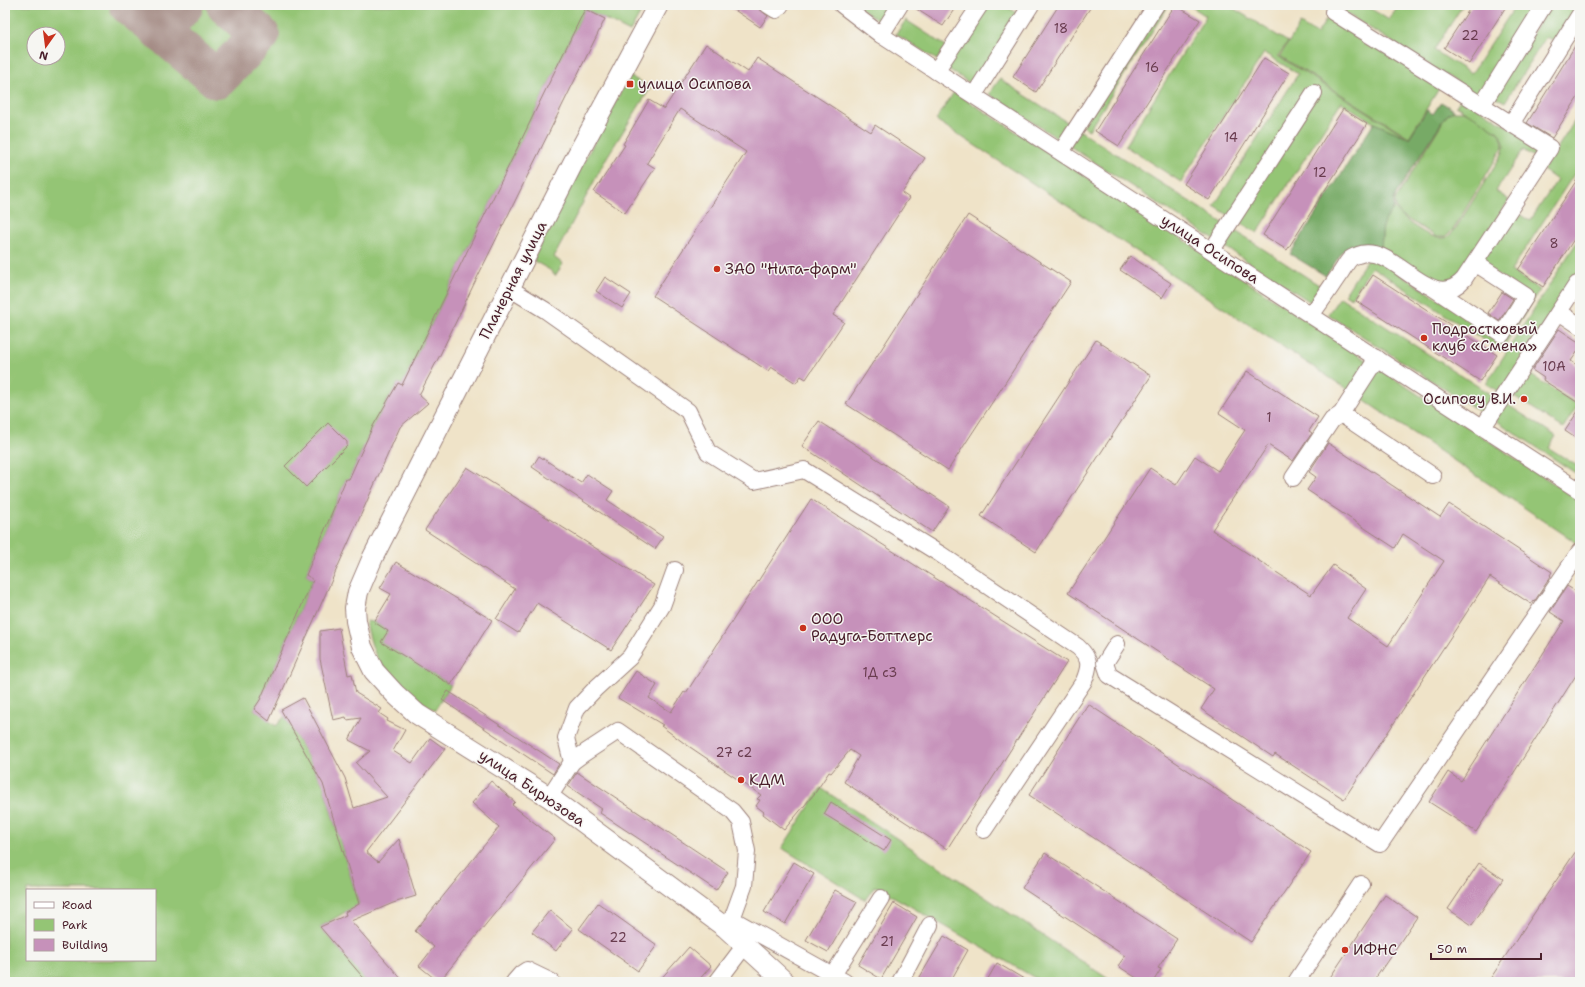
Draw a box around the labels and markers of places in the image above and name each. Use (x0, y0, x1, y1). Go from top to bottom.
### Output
place label: улица Осипова (638, 74, 752, 94)
marker: улица Осипова (625, 79, 635, 89)
place label: ЗАО "Нита-фарм" (725, 259, 857, 279)
marker: ЗАО "Нита-фарм" (712, 264, 722, 274)
place label: Подростковый клуб «Смена» (1432, 319, 1538, 356)
marker: Подростковый клуб «Смена» (1419, 333, 1429, 343)
place label: Осипову В.И. (1423, 389, 1516, 409)
marker: Осипову В.И. (1519, 394, 1529, 404)
place label: ООО Радуга-Боттлерс (811, 609, 933, 646)
marker: ООО Радуга-Боттлерс (798, 623, 808, 633)
place label: КДМ (749, 770, 785, 790)
marker: КДМ (736, 775, 746, 785)
place label: ИФНС (1353, 940, 1397, 960)
marker: ИФНС (1340, 945, 1350, 955)

